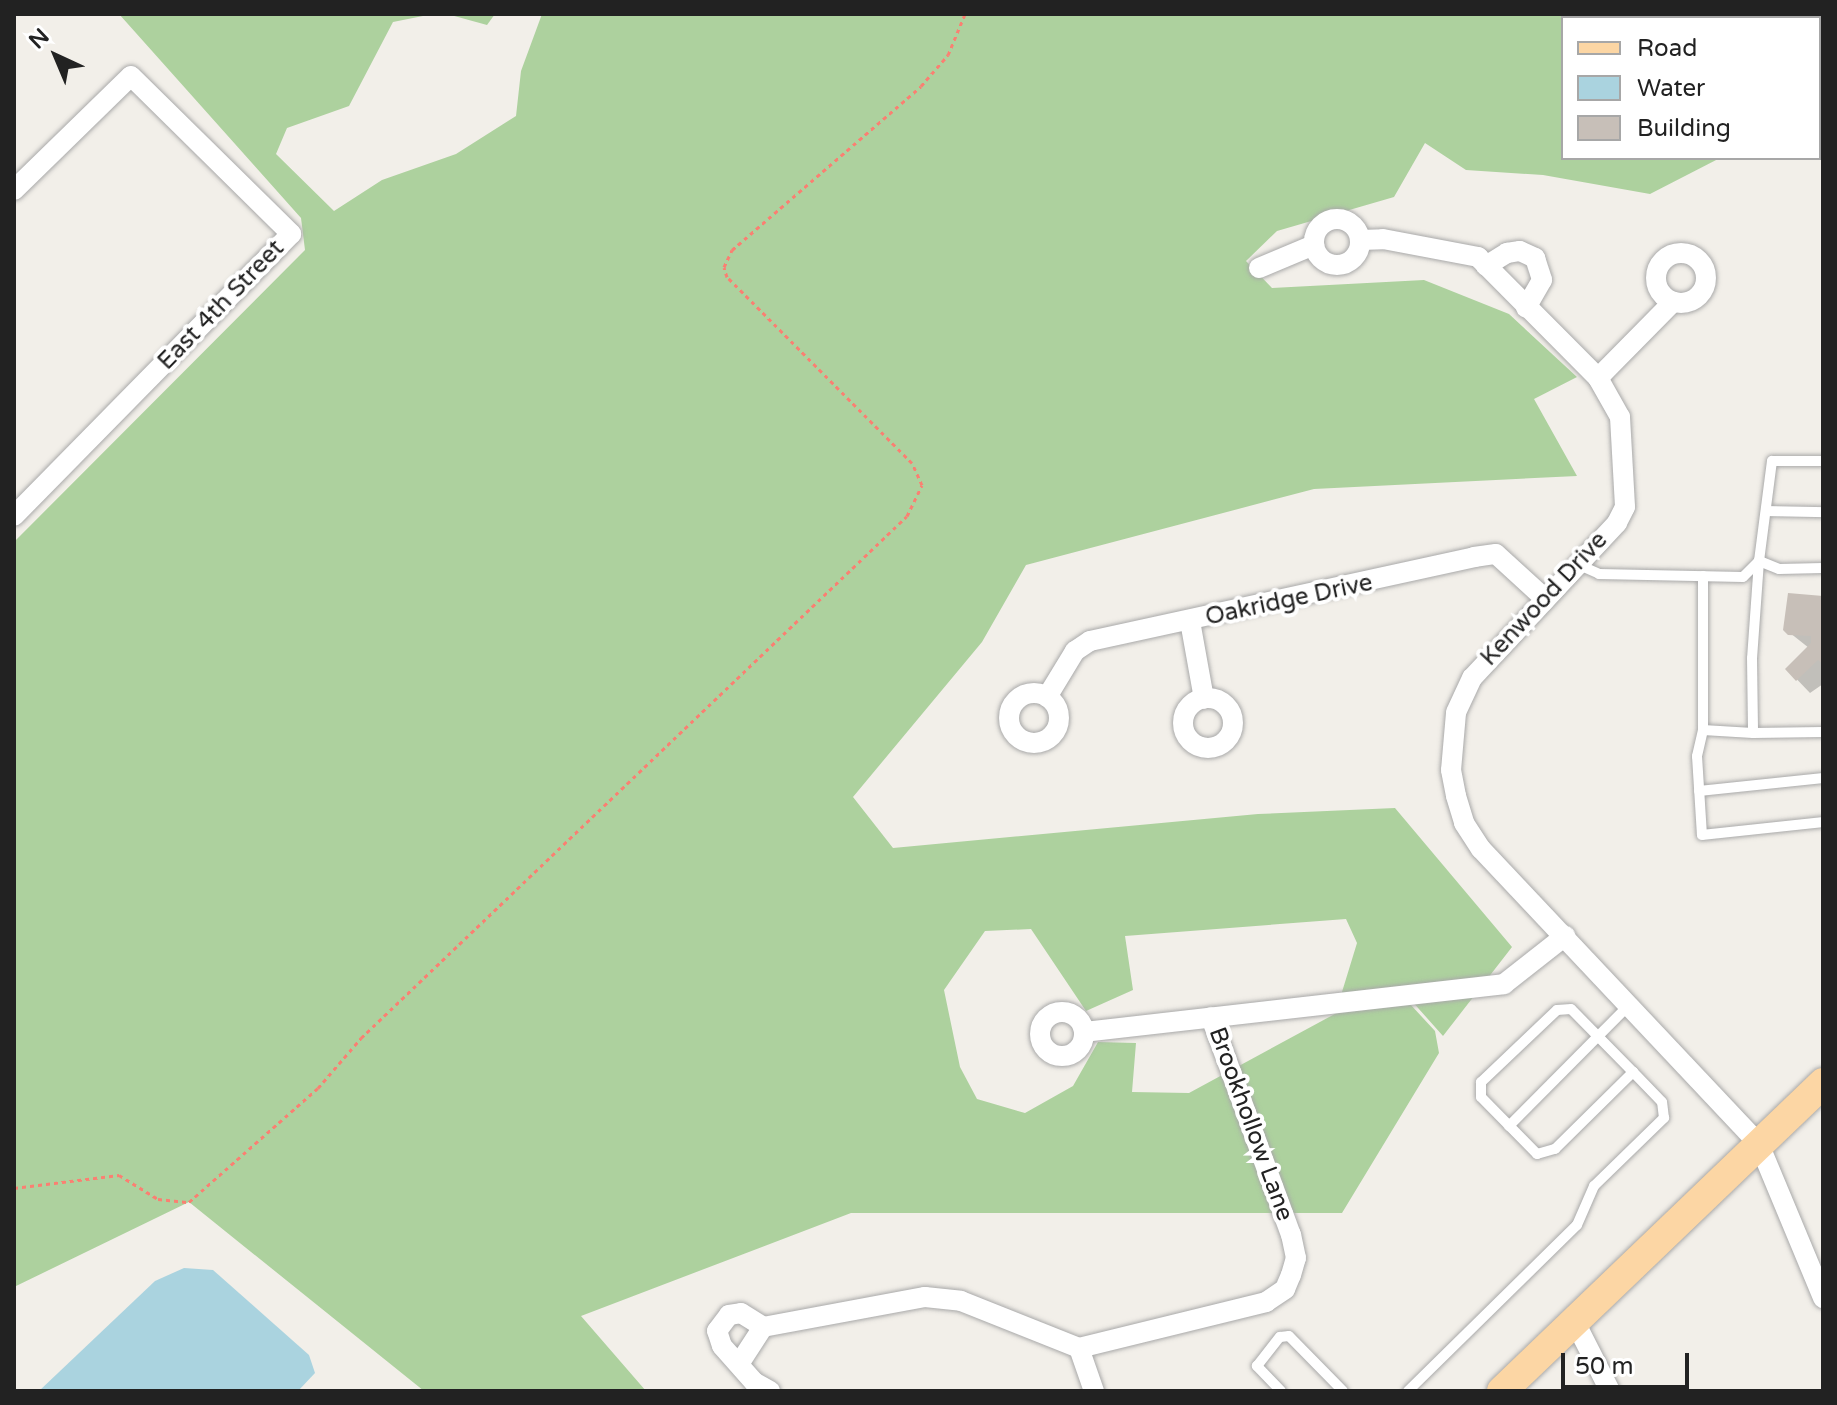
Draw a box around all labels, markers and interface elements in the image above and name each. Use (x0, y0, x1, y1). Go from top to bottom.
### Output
north arrow (16, 16, 96, 96)
legend (1561, 16, 1821, 160)
text: N (24, 23, 55, 54)
text: Road (1637, 34, 1697, 63)
text: Water (1637, 74, 1705, 103)
text: Building (1637, 114, 1731, 143)
street label: East 4th Street (152, 234, 290, 376)
street label: Kenwood Drive (1475, 526, 1613, 672)
street label: Oakridge Drive (1203, 568, 1375, 632)
street label: Brookhollow Lane (1203, 1023, 1299, 1225)
scale bar (1565, 1337, 1693, 1387)
text: 50 m (1575, 1352, 1633, 1381)

